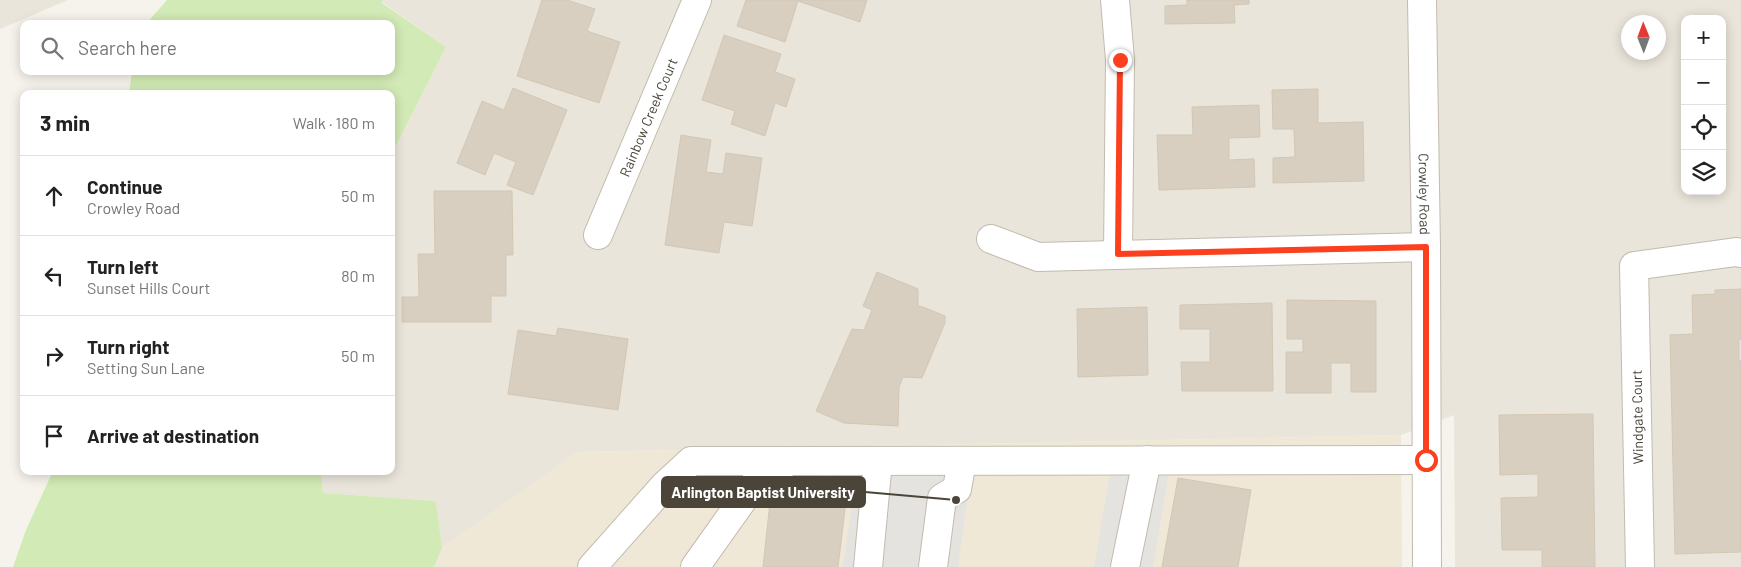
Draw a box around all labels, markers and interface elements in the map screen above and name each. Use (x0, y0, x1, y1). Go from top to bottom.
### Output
north arrow (1621, 15, 1666, 60)
map controls (1681, 15, 1726, 195)
button: + (1681, 15, 1726, 60)
search box (20, 20, 395, 75)
icon: search (38, 34, 66, 62)
text: Search here (78, 36, 177, 59)
route end (1109, 49, 1132, 72)
street label: Rainbow Creek Court (615, 55, 680, 179)
button: − (1681, 60, 1726, 105)
button: locate (1681, 105, 1726, 150)
text: 3 min (40, 110, 90, 135)
text: Walk · 180 m (293, 113, 375, 132)
button: layers (1681, 150, 1726, 195)
street label: Crowley Road (1416, 153, 1434, 235)
text: Continue (87, 175, 163, 198)
icon: ahead (40, 182, 68, 210)
text: 50 m (341, 186, 375, 205)
text: Crowley Road (87, 198, 180, 217)
text: Turn left (87, 255, 158, 278)
icon: left (40, 262, 68, 290)
text: 80 m (341, 266, 375, 285)
text: Sunset Hills Court (87, 278, 210, 297)
text: Turn right (87, 335, 169, 358)
icon: right (40, 342, 68, 370)
text: 50 m (341, 346, 375, 365)
text: Setting Sun Lane (87, 358, 205, 377)
street label: Windgate Court (1628, 370, 1646, 464)
icon: arrive (40, 422, 68, 450)
text: Arrive at destination (87, 424, 259, 447)
route start (1415, 449, 1438, 472)
callout: Arlington Baptist University (662, 477, 865, 507)
text: Arlington Baptist University (671, 483, 855, 501)

